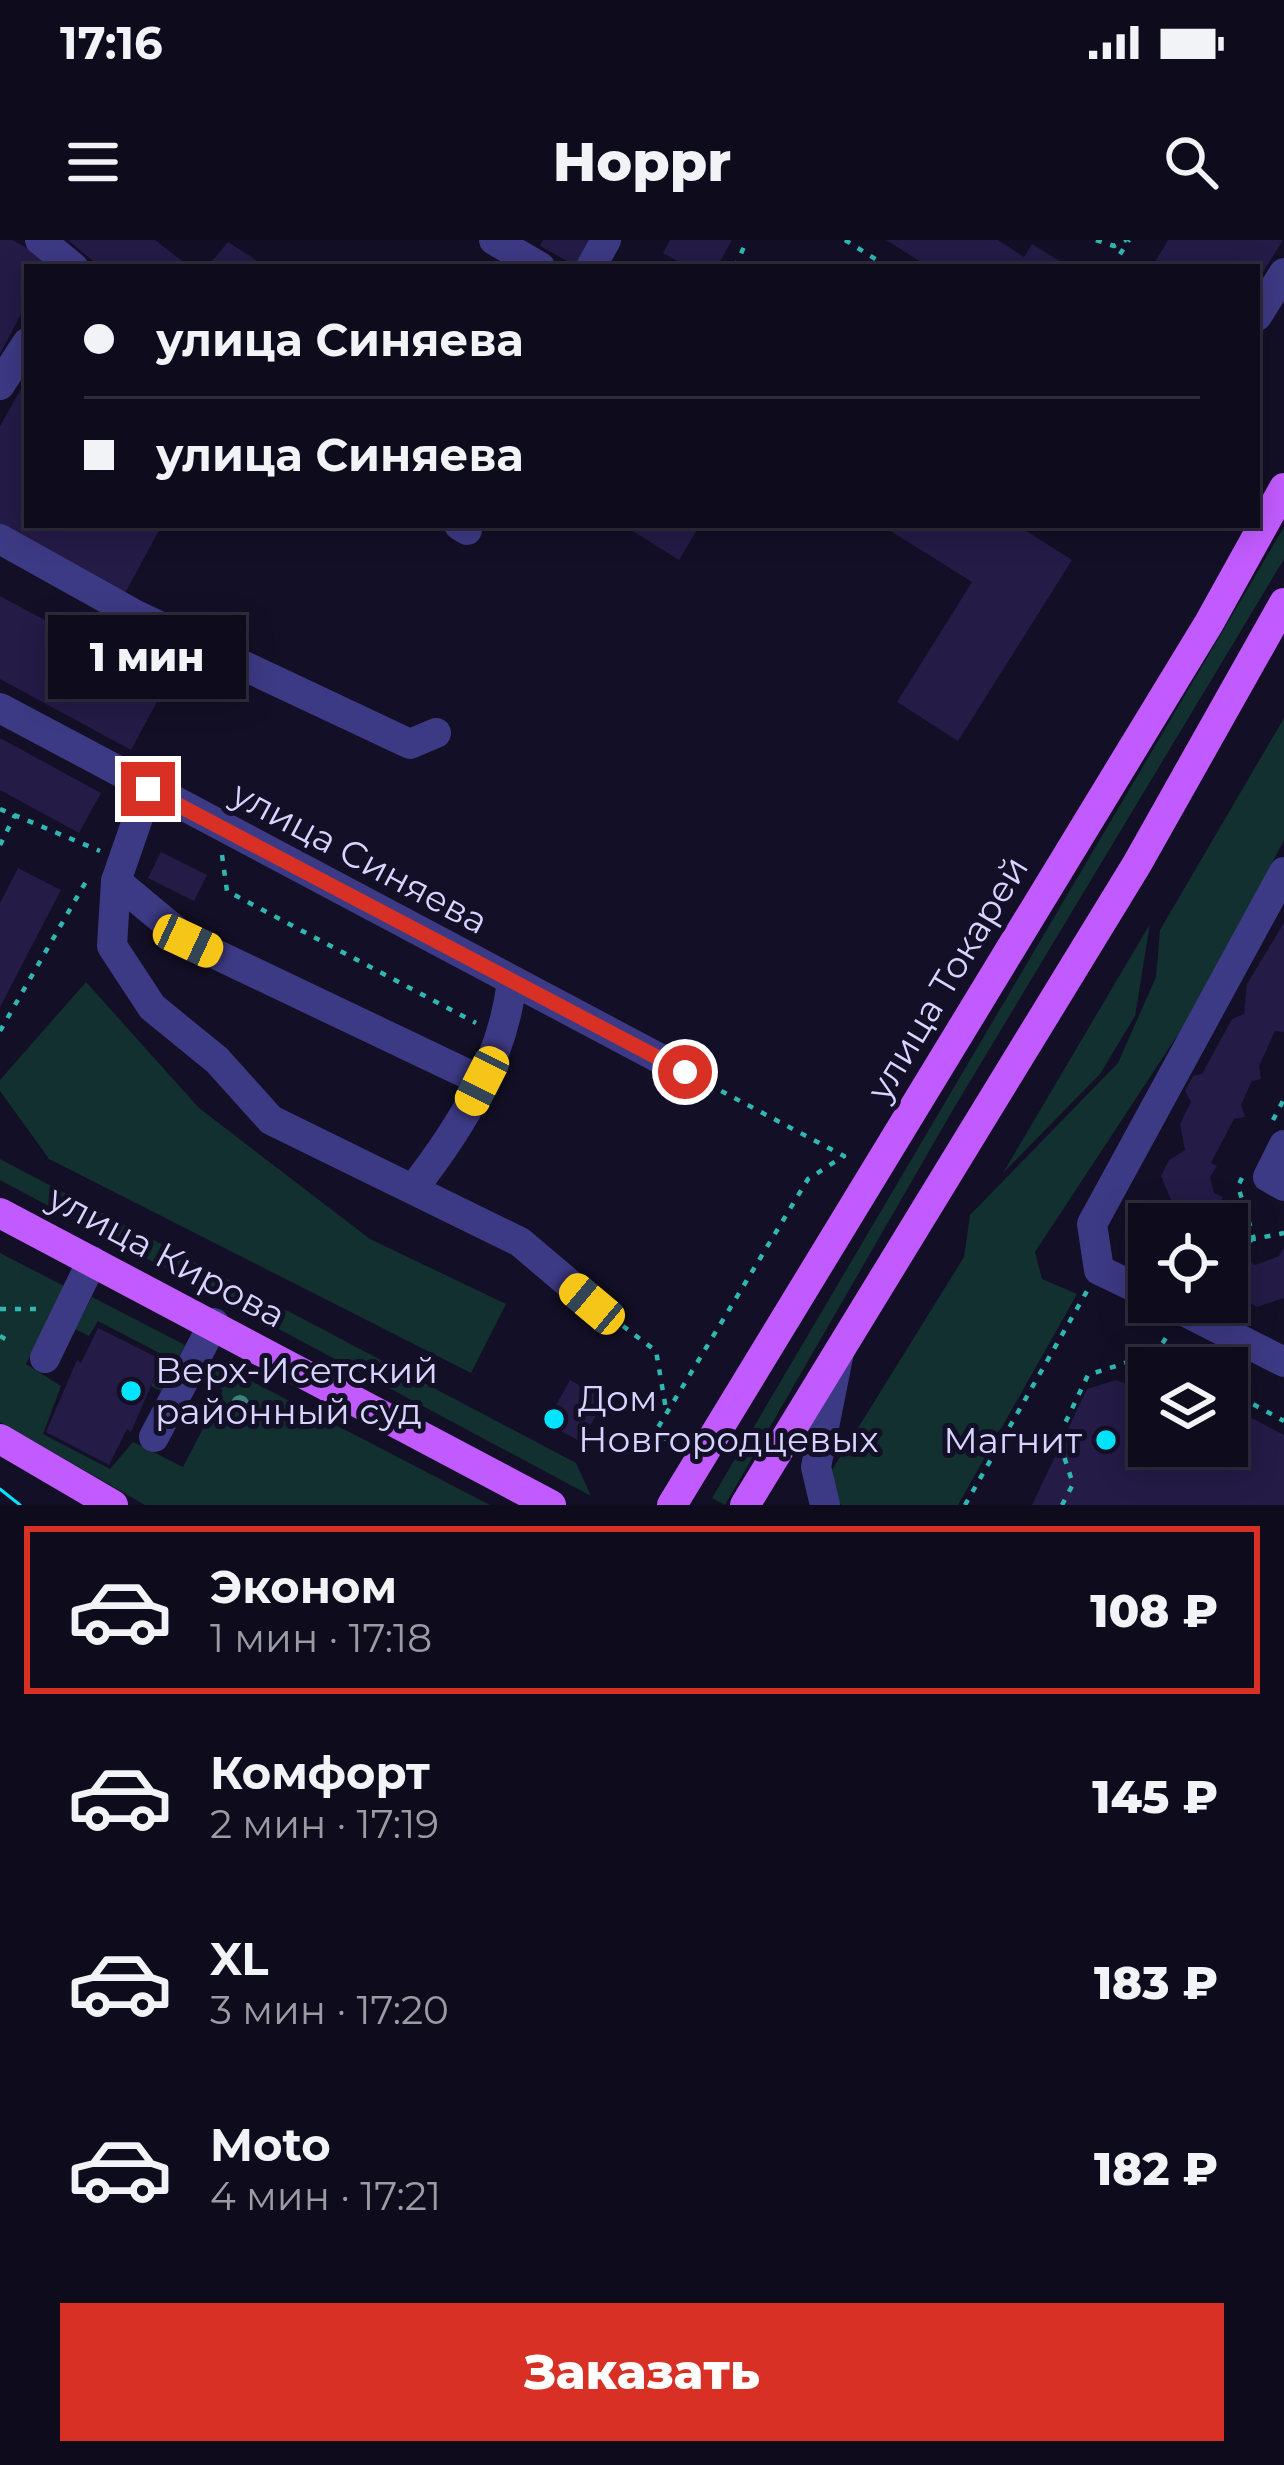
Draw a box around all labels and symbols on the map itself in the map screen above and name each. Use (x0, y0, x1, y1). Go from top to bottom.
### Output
callout: 1 мин (49, 615, 247, 699)
route end (121, 762, 175, 816)
street label: улица Синяева (224, 771, 496, 943)
street label: улица Токарей (856, 848, 1037, 1109)
car (148, 909, 228, 973)
car (450, 1041, 514, 1121)
route start (658, 1045, 712, 1099)
street label: улица Кирова (40, 1175, 293, 1337)
car (553, 1267, 631, 1341)
place label: Верх-Исетский районный суд (155, 1348, 438, 1433)
place label: Дом Новгородцевых (578, 1376, 878, 1461)
marker: Верх-Исетский районный суд (118, 1378, 144, 1404)
marker: Дом Новгородцевых (541, 1406, 567, 1432)
place label: Магнит (943, 1418, 1082, 1462)
marker: Магнит (1093, 1427, 1119, 1453)

